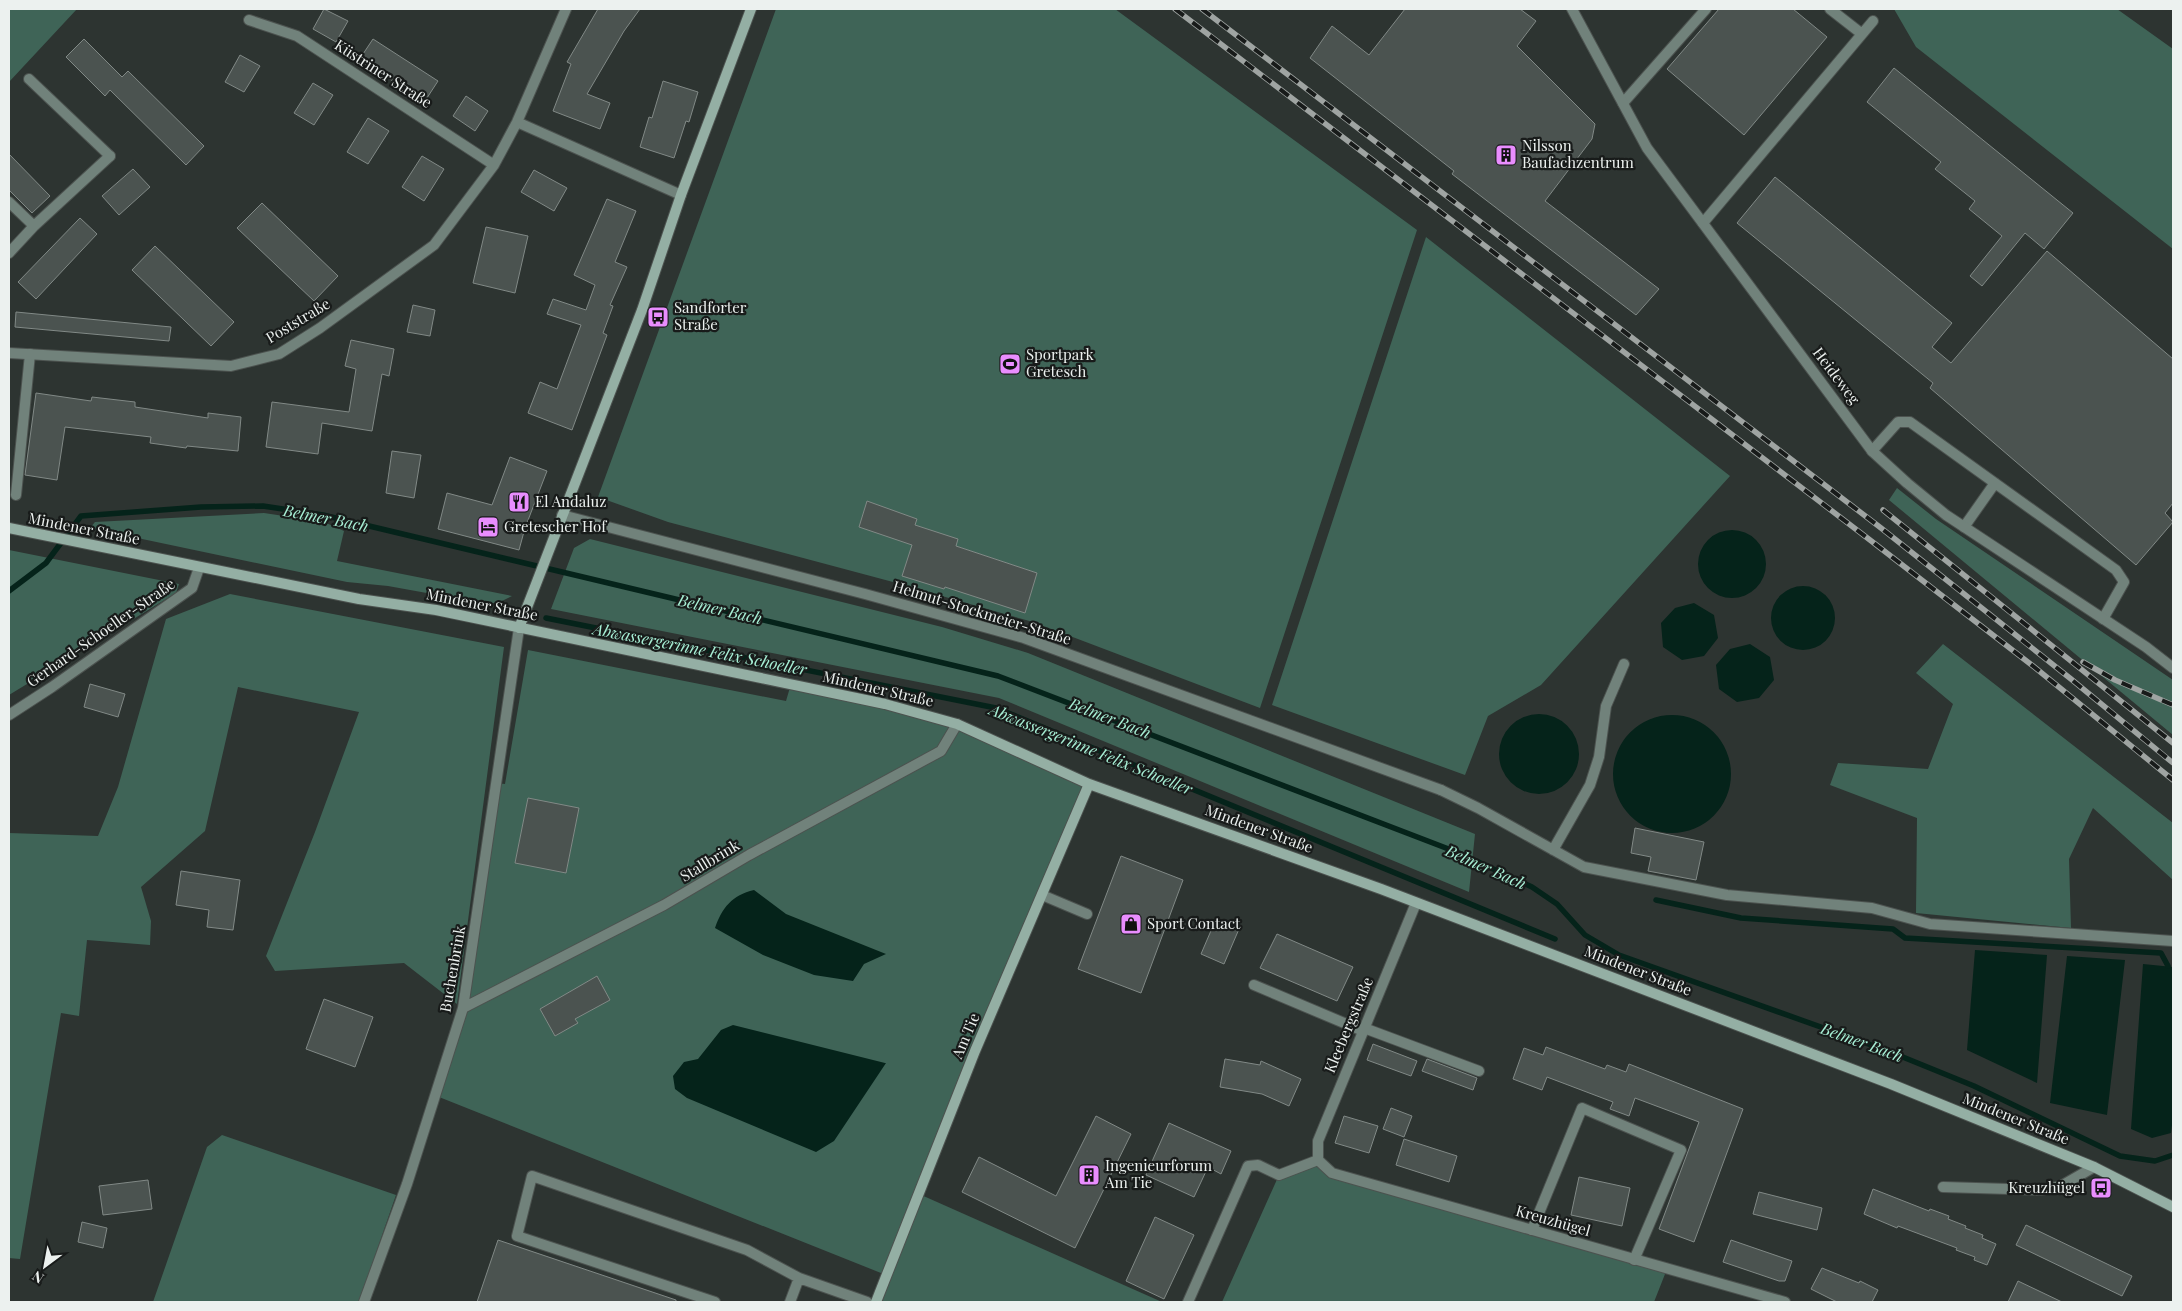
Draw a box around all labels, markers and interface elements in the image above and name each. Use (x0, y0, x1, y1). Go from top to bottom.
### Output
street label: Küstriner Straße (331, 34, 436, 112)
place label: Nilsson Baufachzentrum (1522, 135, 1634, 172)
building icon: Nilsson Baufachzentrum (1494, 143, 1518, 167)
street label: Poststraße (262, 293, 333, 347)
place label: Sandforter Straße (674, 297, 747, 334)
bus stop icon: Sandforter Straße (646, 305, 670, 329)
street label: Heideweg (1809, 343, 1865, 408)
place label: Sportpark Gretesch (1026, 344, 1095, 381)
sports icon: Sportpark Gretesch (998, 352, 1022, 376)
restaurant icon: El Andaluz (507, 490, 531, 514)
place label: El Andaluz (535, 491, 606, 511)
water label: Belmer Bach (281, 499, 370, 536)
street label: Mindener Straße (27, 507, 142, 549)
hotel icon: Gretescher Hof (476, 515, 500, 539)
place label: Gretescher Hof (504, 516, 607, 536)
street label: Gerhard-Schoeller-Straße (22, 573, 179, 691)
street label: Helmut-Stockmeier-Straße (891, 575, 1074, 649)
street label: Mindener Straße (425, 583, 540, 625)
water label: Belmer Bach (675, 588, 764, 628)
water label: Abwassergerinne Felix Schoeller (590, 617, 810, 680)
street label: Mindener Straße (821, 666, 936, 711)
water label: Belmer Bach (1065, 692, 1154, 743)
water label: Abwassergerinne Felix Schoeller (985, 697, 1197, 799)
street label: Mindener Straße (1203, 799, 1316, 857)
street label: Stallbrink (676, 834, 744, 886)
water label: Belmer Bach (1442, 839, 1530, 894)
shop icon: Sport Contact (1119, 912, 1143, 936)
place label: Sport Contact (1147, 913, 1241, 933)
street label: Buchenbrink (435, 923, 470, 1014)
street label: Mindener Straße (1582, 940, 1695, 1000)
street label: Kleebergstraße (1319, 974, 1377, 1076)
street label: Am Tie (946, 1010, 984, 1062)
water label: Belmer Bach (1817, 1017, 1906, 1066)
street label: Mindener Straße (1960, 1088, 2073, 1149)
place label: Ingenieurforum Am Tie (1104, 1155, 1213, 1192)
building icon: Ingenieurforum Am Tie (1077, 1163, 1101, 1187)
bus stop icon: Kreuzhügel (2089, 1176, 2113, 1200)
place label: Kreuzhügel (2008, 1177, 2085, 1197)
street label: Kreuzhügel (1514, 1200, 1593, 1240)
north arrow (20, 1241, 70, 1291)
text: N (29, 1267, 47, 1288)

